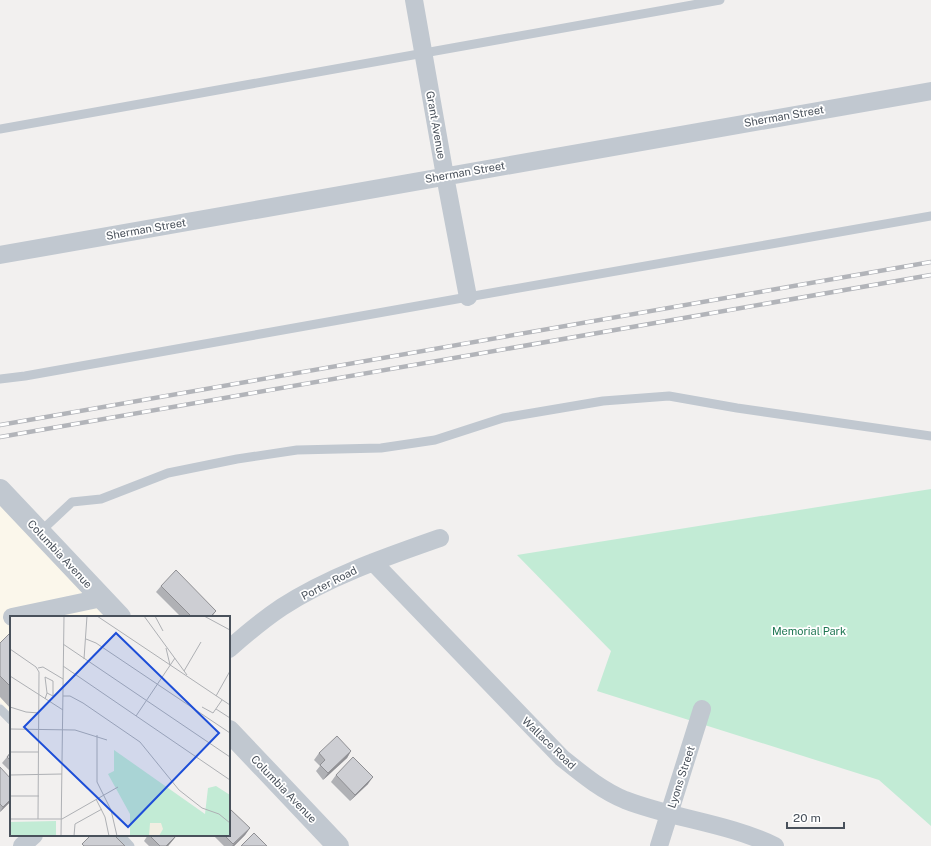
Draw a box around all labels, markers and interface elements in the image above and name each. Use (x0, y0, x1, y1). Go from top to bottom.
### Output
street label: Grant Avenue (424, 90, 448, 160)
street label: Sherman Street (743, 103, 825, 129)
street label: Sherman Street (424, 159, 506, 185)
street label: Sherman Street (105, 216, 187, 242)
street label: Columbia Avenue (25, 517, 95, 591)
street label: Porter Road (299, 564, 359, 602)
inset map (10, 616, 230, 836)
park label: Memorial Park (772, 625, 846, 637)
street label: Wallace Road (520, 715, 578, 771)
street label: Lyons Street (665, 744, 697, 810)
street label: Columbia Avenue (249, 753, 319, 825)
scale bar (787, 804, 844, 830)
text: 20 m (793, 811, 821, 825)

